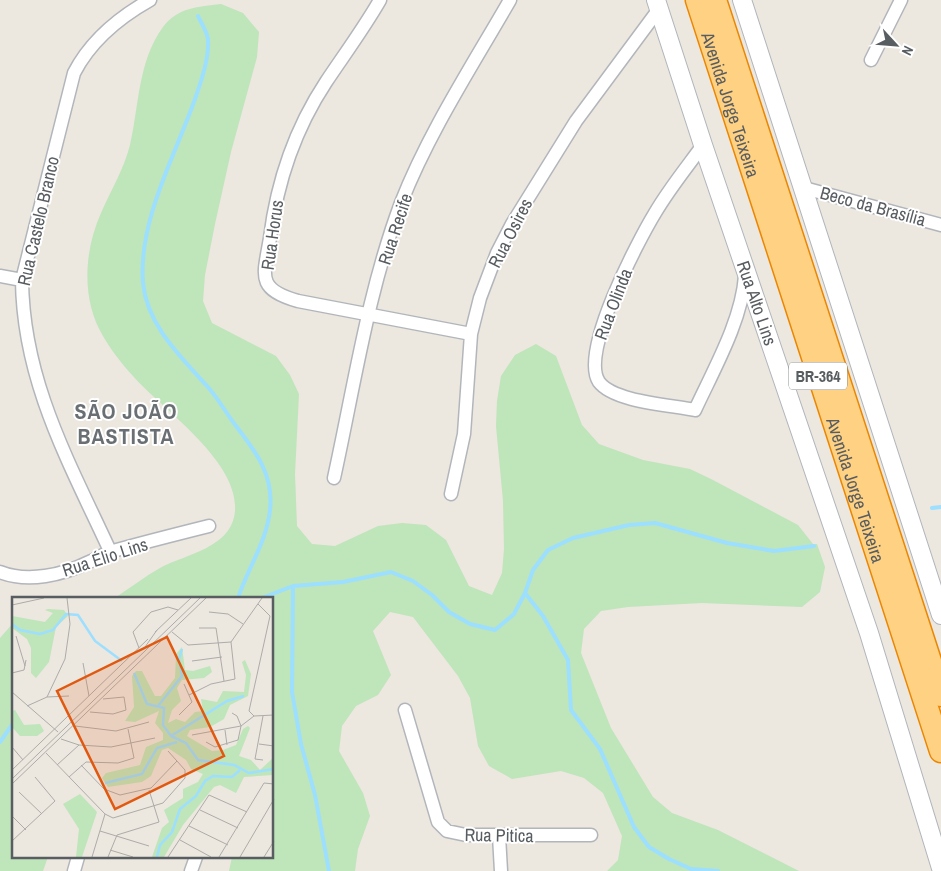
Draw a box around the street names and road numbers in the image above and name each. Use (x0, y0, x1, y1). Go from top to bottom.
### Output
street label: Avenida Jorge Teixeira (695, 28, 766, 181)
street label: Rua Castelo Branco (11, 154, 65, 288)
street label: Beco da Brasília (817, 180, 929, 232)
street label: Rua Recife (372, 190, 418, 268)
street label: Rua Osires (482, 194, 538, 272)
street label: Rua Horus (255, 198, 289, 272)
street label: Rua Alto Lins (731, 257, 783, 349)
street label: Rua Olinda (588, 265, 638, 343)
road number: BR-364 (789, 362, 847, 390)
street label: Avenida Jorge Teixeira (821, 413, 891, 566)
street label: Rua Élio Lins (59, 531, 151, 583)
street label: Rua Pitica (464, 822, 534, 848)

